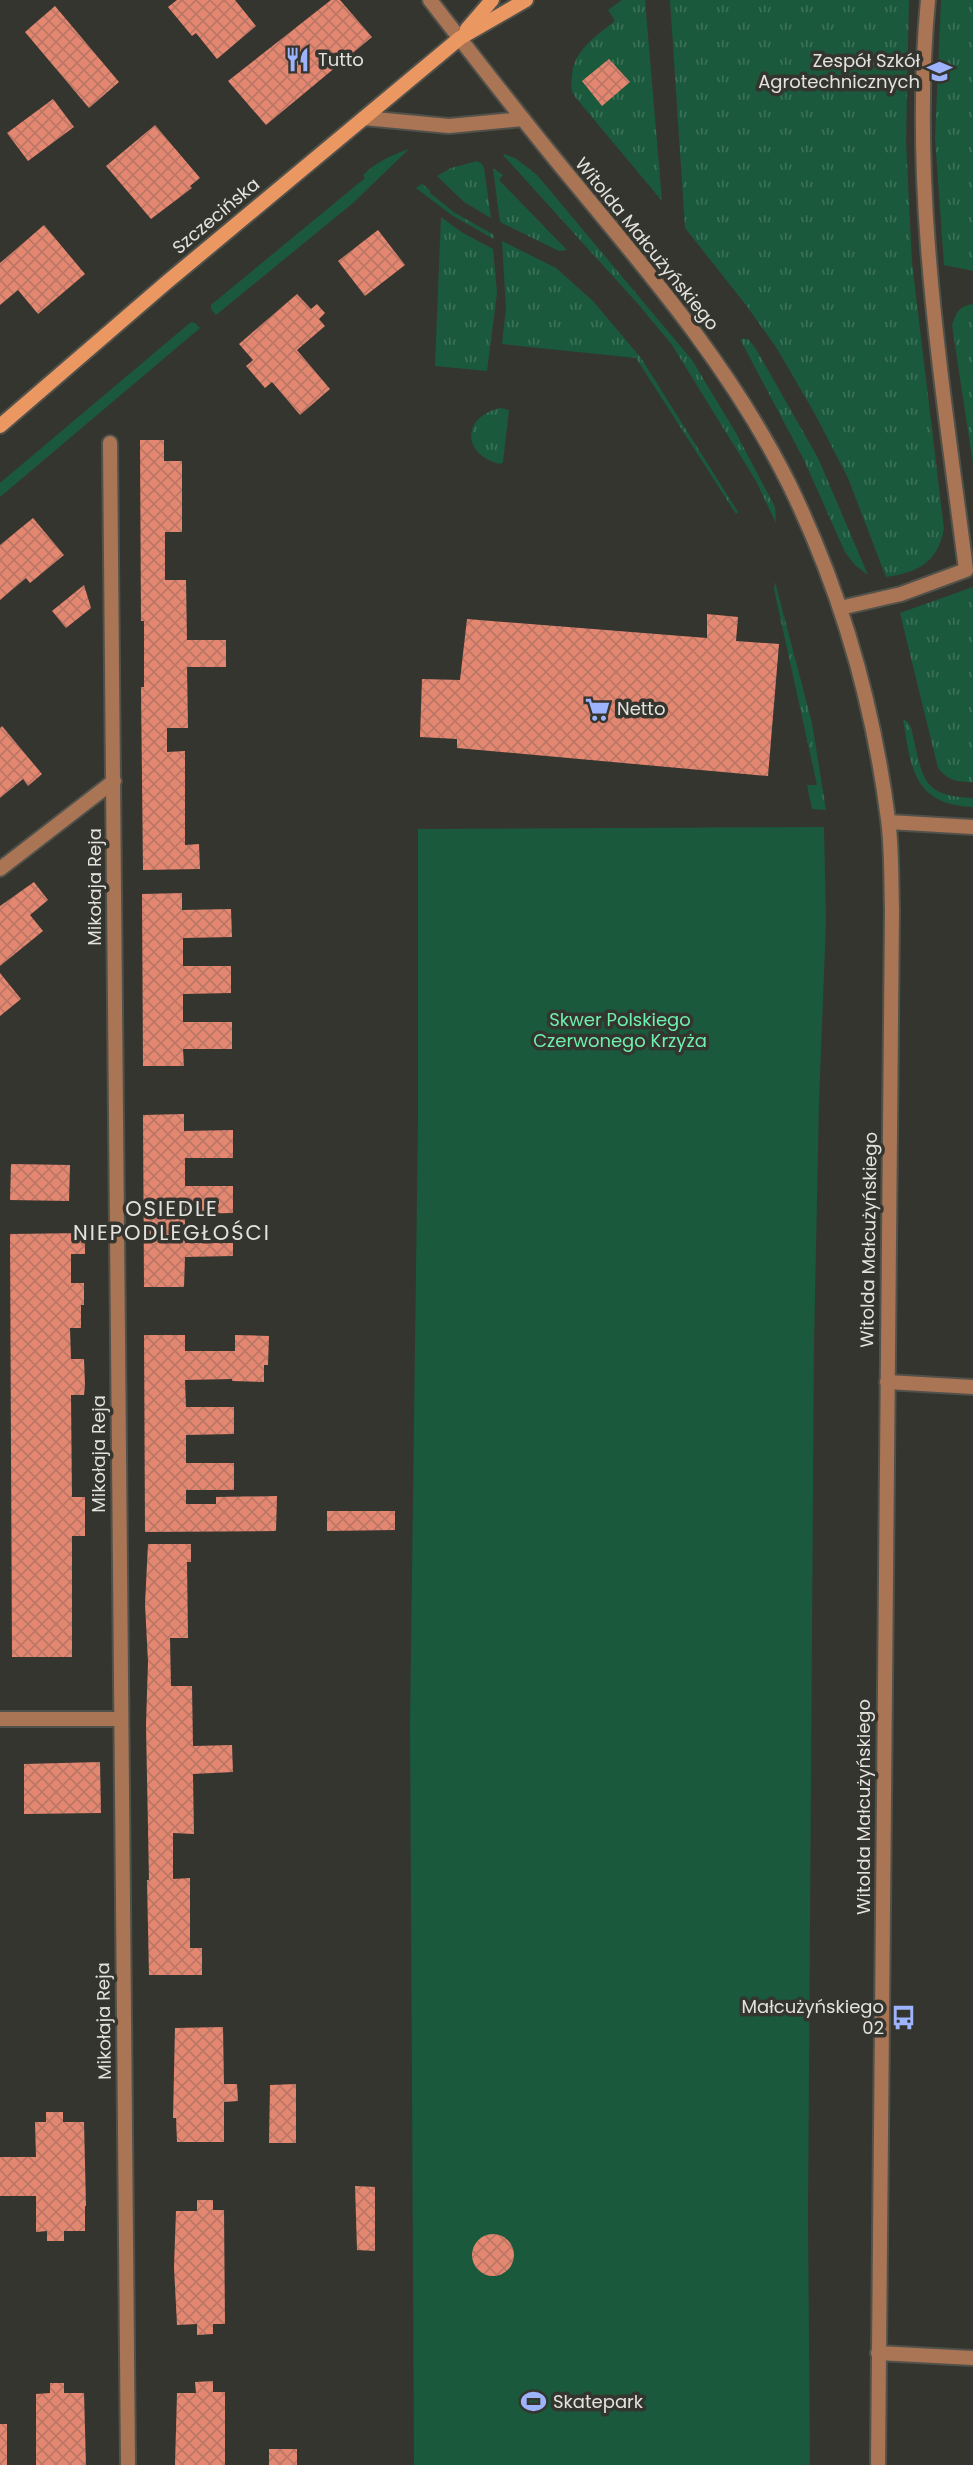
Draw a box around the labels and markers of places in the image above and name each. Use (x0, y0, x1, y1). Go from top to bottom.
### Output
restaurant icon: Tutto (284, 46, 312, 74)
place label: Tutto (318, 47, 364, 72)
place label: Zespół Szkół Agrotechnicznych (758, 48, 920, 94)
school or university icon: Zespół Szkół Agrotechnicznych (926, 57, 954, 85)
supermarket icon: Netto (583, 695, 611, 723)
place label: Netto (617, 696, 665, 721)
place label: Małcużyńskiego 02 (742, 1994, 884, 2040)
bus stop icon: Małcużyńskiego 02 (890, 2003, 918, 2031)
sports icon: Skatepark (519, 2388, 547, 2416)
place label: Skatepark (553, 2389, 644, 2414)

